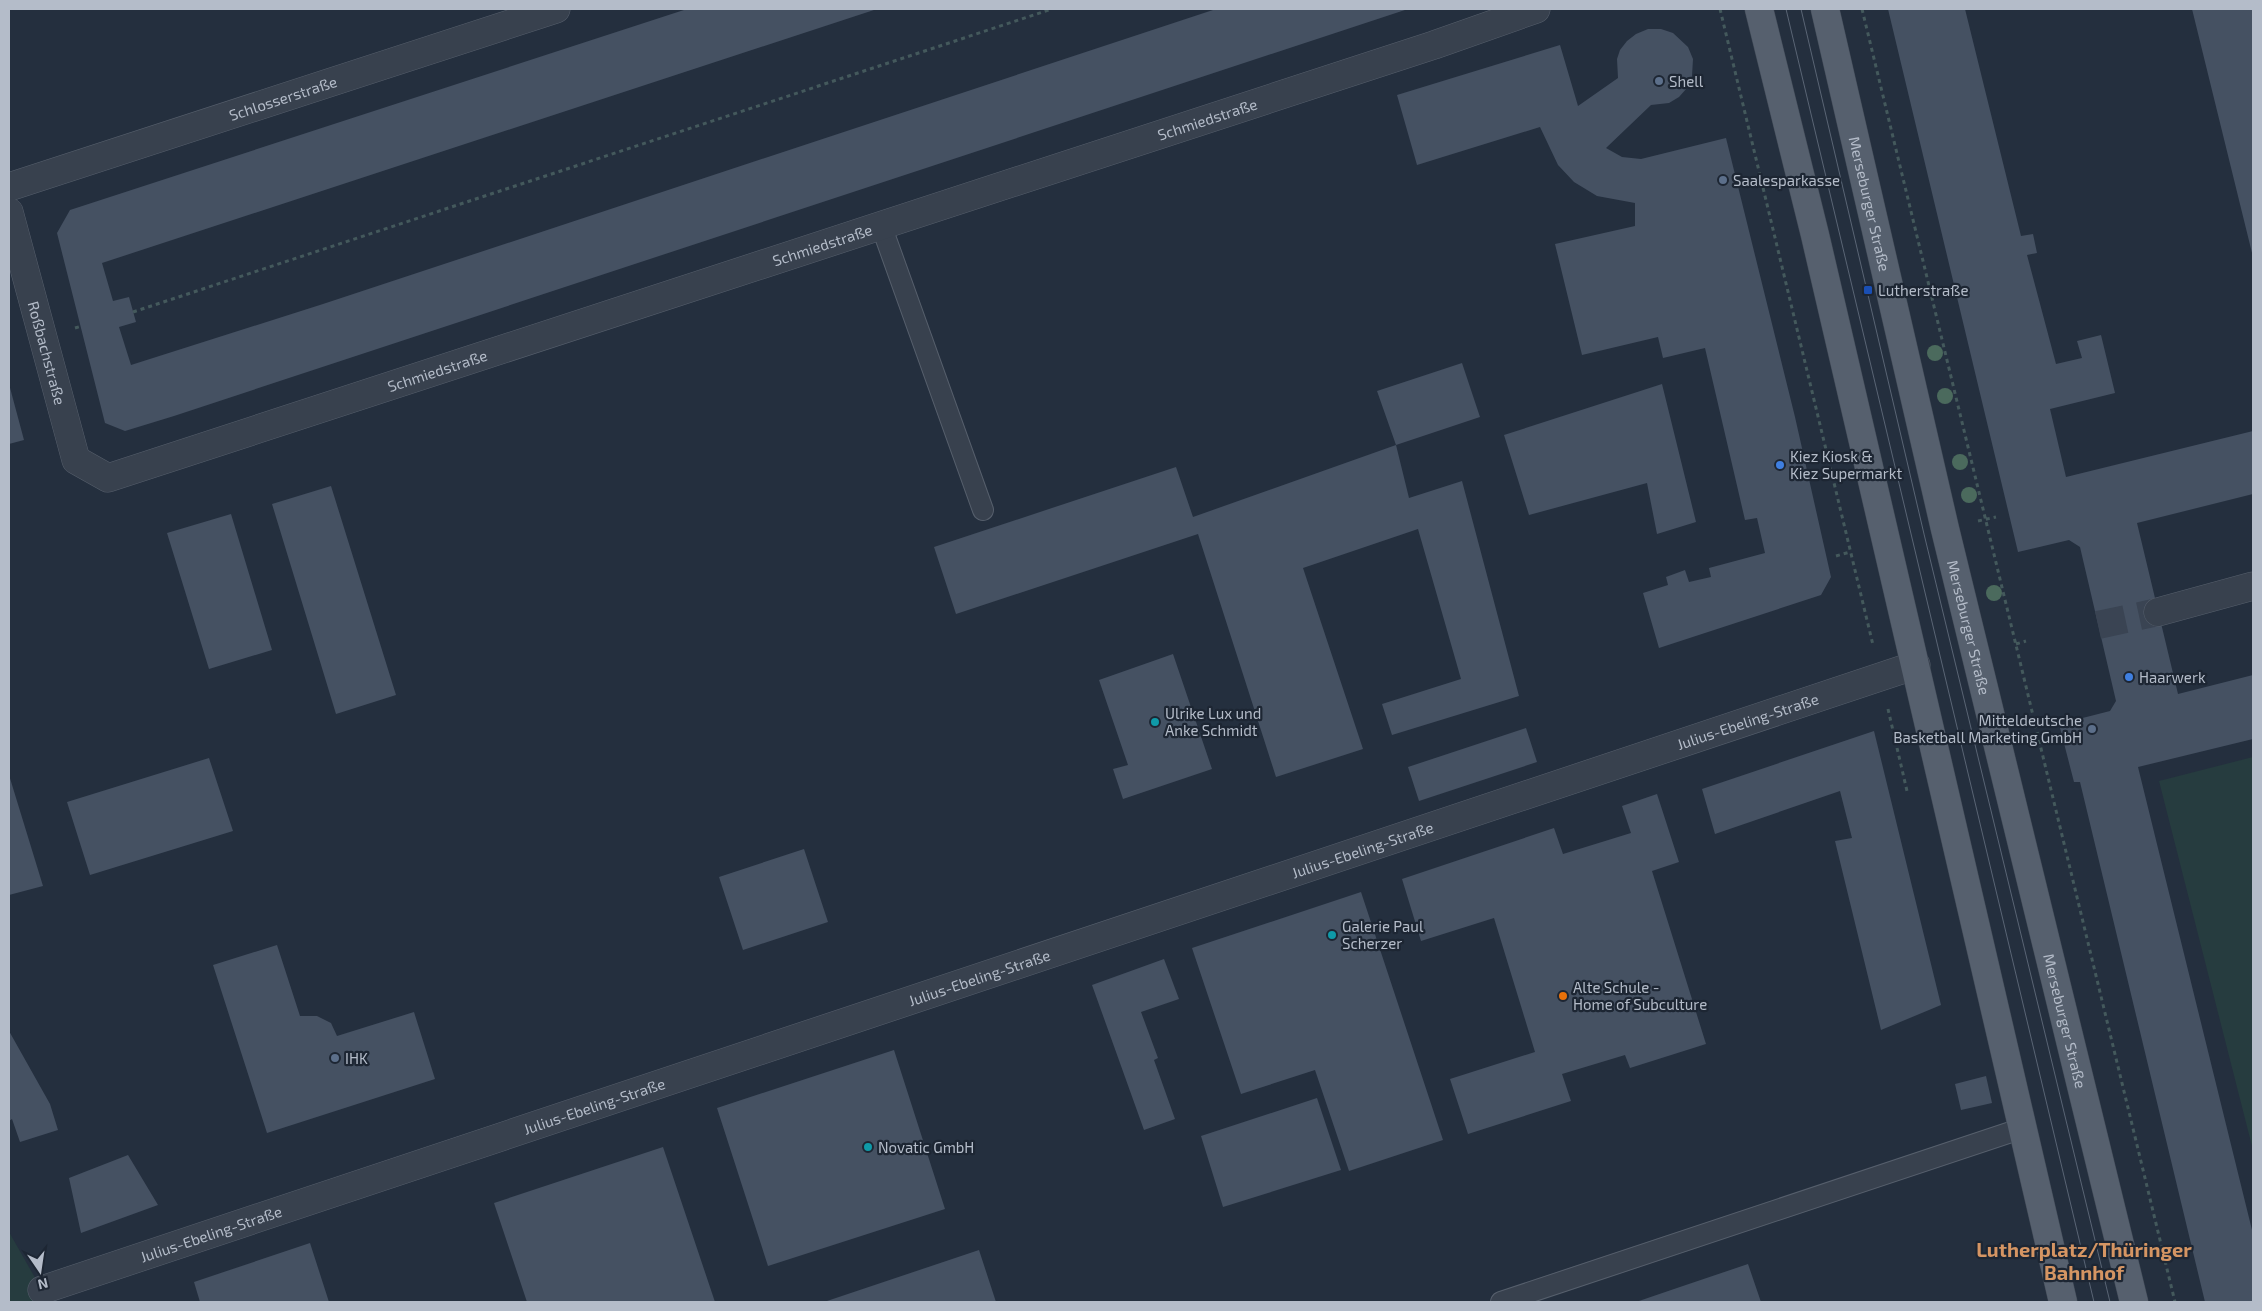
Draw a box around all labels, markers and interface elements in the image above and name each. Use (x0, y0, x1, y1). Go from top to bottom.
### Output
street label: Schlosserstraße (227, 72, 339, 124)
place label: Shell (1669, 72, 1704, 90)
marker: Shell (1653, 75, 1665, 87)
street label: Schmiedstraße (1155, 94, 1259, 144)
street label: Merseburger Straße (1846, 135, 1894, 273)
place label: Saalesparkasse (1733, 171, 1840, 189)
marker: Saalesparkasse (1717, 174, 1729, 186)
street label: Schmiedstraße (770, 220, 874, 269)
place label: Lutherstraße (1878, 281, 1969, 299)
marker: Lutherstraße (1862, 284, 1874, 296)
street label: Roßbachstraße (24, 299, 70, 407)
street label: Schmiedstraße (385, 346, 489, 395)
place label: Kiez Kiosk & Kiez Supermarkt (1790, 447, 1902, 482)
marker: Kiez Kiosk & Kiez Supermarkt (1774, 459, 1786, 471)
street label: Merseburger Straße (1944, 558, 1994, 697)
place label: Haarwerk (2139, 668, 2206, 686)
marker: Haarwerk (2123, 671, 2135, 683)
street label: Julius-Ebeling-Straße (1674, 689, 1821, 753)
place label: Ulrike Lux und Anke Schmidt (1165, 704, 1261, 739)
place label: Mitteldeutsche Basketball Marketing GmbH (1893, 711, 2082, 746)
marker: Ulrike Lux und Anke Schmidt (1149, 716, 1161, 728)
marker: Mitteldeutsche Basketball Marketing GmbH (2086, 723, 2098, 735)
street label: Julius-Ebeling-Straße (1289, 818, 1436, 882)
place label: Galerie Paul Scherzer (1342, 917, 1424, 952)
marker: Galerie Paul Scherzer (1326, 929, 1338, 941)
street label: Julius-Ebeling-Straße (906, 945, 1052, 1009)
street label: Merseburger Straße (2040, 952, 2090, 1090)
place label: Alte Schule - Home of Subculture (1573, 978, 1707, 1013)
marker: Alte Schule - Home of Subculture (1557, 990, 1569, 1002)
place label: IHK (345, 1049, 368, 1067)
marker: IHK (329, 1052, 341, 1064)
street label: Julius-Ebeling-Straße (521, 1074, 667, 1138)
place label: Novatic GmbH (878, 1138, 974, 1156)
marker: Novatic GmbH (862, 1141, 874, 1153)
street label: Julius-Ebeling-Straße (138, 1202, 284, 1266)
district label: Lutherplatz/Thüringer Bahnhof (1976, 1237, 2192, 1284)
north arrow (15, 1246, 65, 1296)
text: N (36, 1275, 50, 1294)

